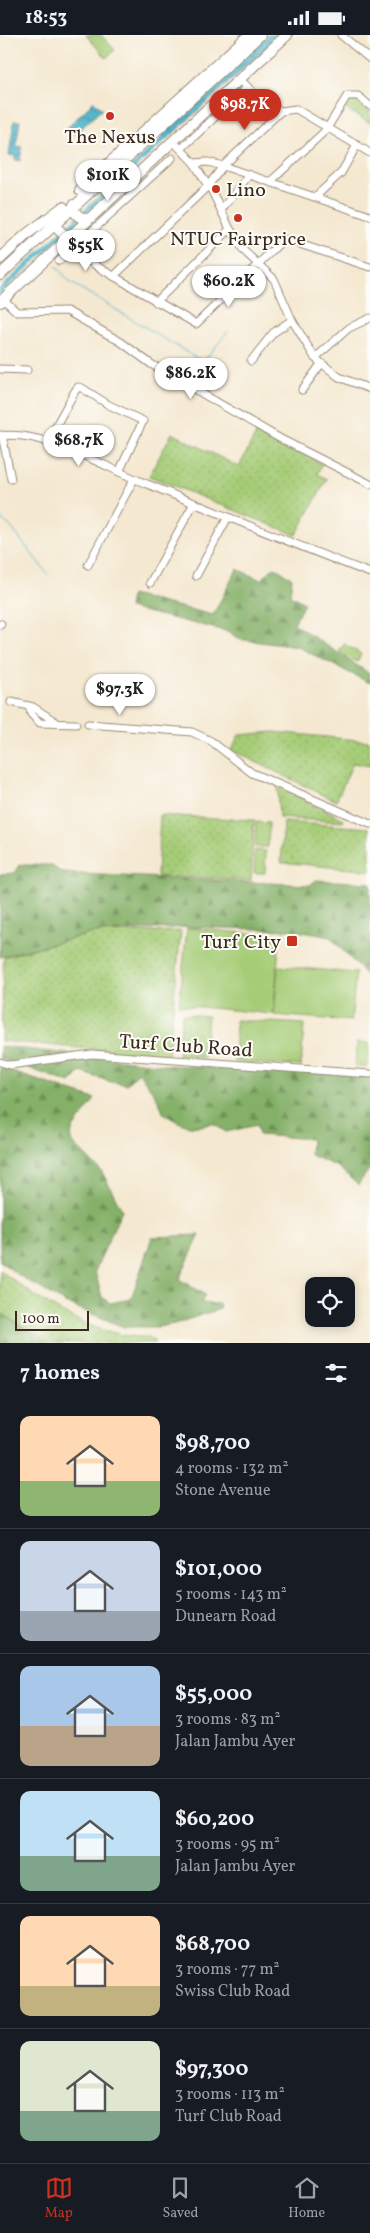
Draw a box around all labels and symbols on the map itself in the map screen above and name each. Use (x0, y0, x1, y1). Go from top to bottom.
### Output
pin: $98.7K (204, 89, 286, 131)
marker: The Nexus (104, 110, 116, 122)
place label: The Nexus (64, 124, 156, 152)
pin: $101K (73, 159, 143, 202)
place label: Lino (226, 177, 266, 205)
marker: Lino (210, 183, 222, 195)
marker: NTUC Fairprice (232, 212, 244, 224)
place label: NTUC Fairprice (170, 226, 306, 254)
pin: $55K (56, 229, 116, 272)
pin: $60.2K (188, 265, 270, 308)
pin: $86.2K (150, 357, 232, 400)
pin: $68.7K (38, 425, 120, 467)
pin: $97.3K (79, 673, 161, 716)
place label: Turf City (201, 929, 281, 957)
marker: Turf City (285, 934, 299, 948)
street label: Turf Club Road (118, 1028, 253, 1066)
scale bar (15, 1308, 89, 1331)

